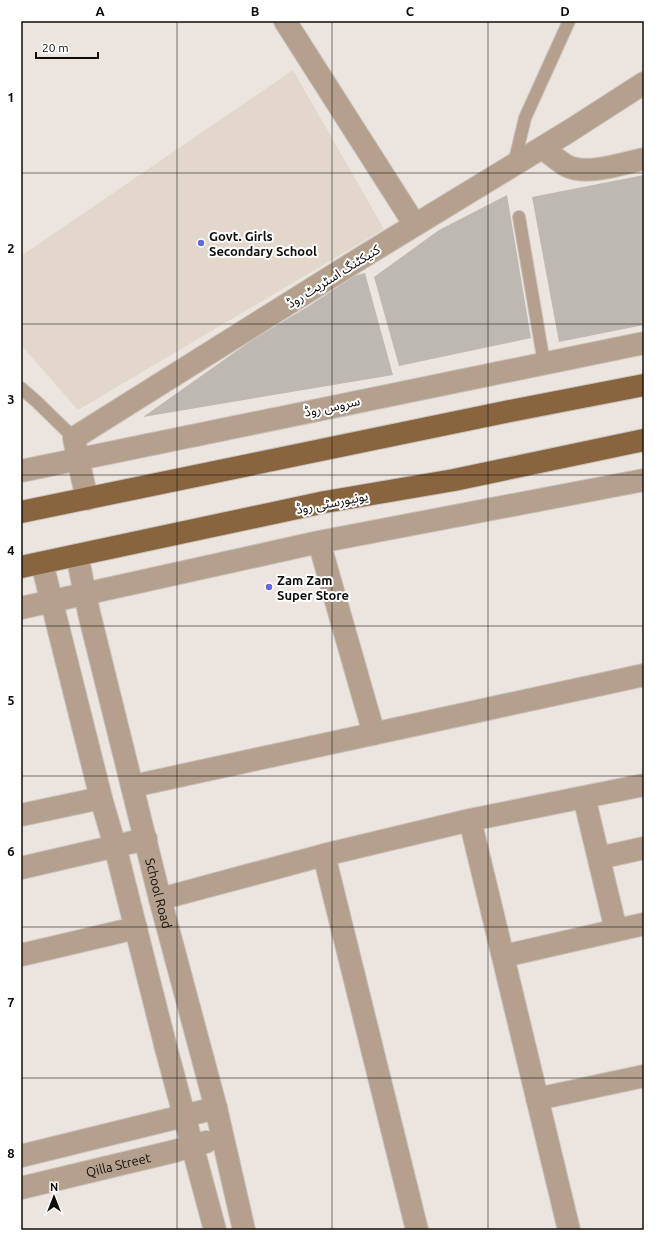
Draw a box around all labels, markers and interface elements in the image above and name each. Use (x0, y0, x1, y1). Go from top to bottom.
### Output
text: A (95, 4, 105, 18)
text: B (251, 4, 260, 18)
text: C (406, 4, 415, 18)
text: D (560, 4, 570, 18)
scale bar (36, 34, 98, 60)
text: 20 m (42, 41, 69, 54)
text: 1 (7, 90, 15, 104)
place label: Govt. Girls Secondary School (209, 229, 317, 258)
marker: Govt. Girls Secondary School (196, 238, 206, 248)
text: 2 (7, 241, 15, 255)
street label: کنیکٹنگ اسٹریٹ روڈ (284, 241, 383, 311)
text: 3 (7, 392, 15, 406)
street label: سروس روڈ (303, 393, 362, 421)
street label: یونیورسٹی روڈ (295, 488, 370, 518)
text: 4 (7, 543, 15, 557)
place label: Zam Zam Super Store (277, 573, 349, 602)
marker: Zam Zam Super Store (264, 582, 274, 592)
text: 5 (7, 693, 15, 707)
text: 6 (7, 844, 15, 858)
street label: School Road (143, 857, 175, 930)
text: 7 (7, 995, 15, 1009)
text: 8 (7, 1146, 15, 1160)
street label: Qilla Street (84, 1150, 152, 1180)
north arrow (34, 1177, 74, 1217)
text: N (50, 1181, 58, 1193)

